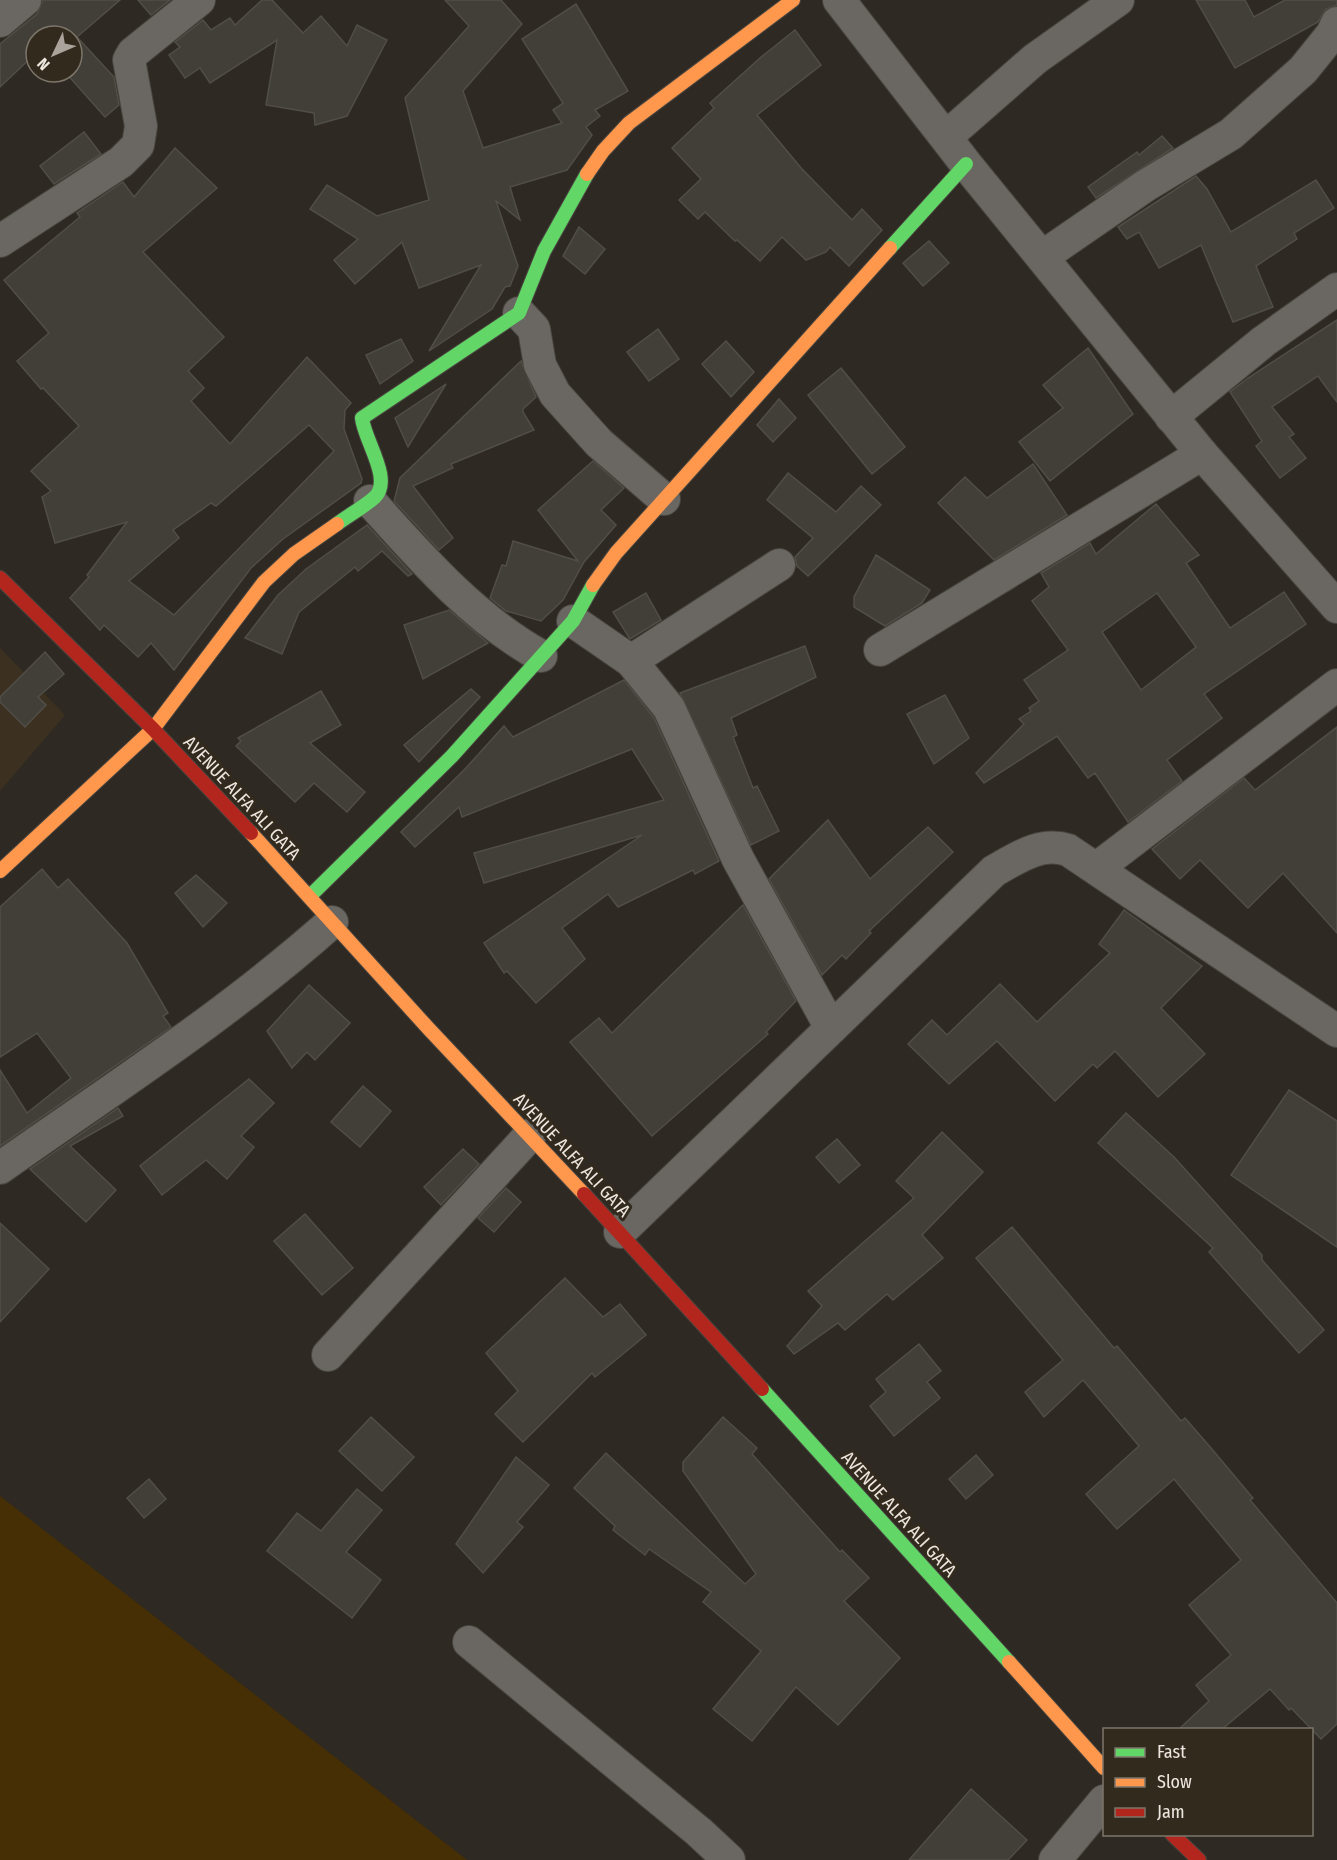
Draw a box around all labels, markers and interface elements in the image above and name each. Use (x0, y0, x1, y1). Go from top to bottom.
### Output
north arrow (24, 24, 84, 84)
text: N (33, 54, 54, 74)
street label: AVENUE ALFA ALI GATA (179, 732, 305, 865)
street label: AVENUE ALFA ALI GATA (509, 1089, 635, 1222)
street label: AVENUE ALFA ALI GATA (837, 1447, 961, 1582)
legend (1103, 1728, 1313, 1836)
text: Fast (1157, 1741, 1186, 1763)
text: Slow (1157, 1771, 1192, 1793)
text: Jam (1157, 1801, 1185, 1823)

